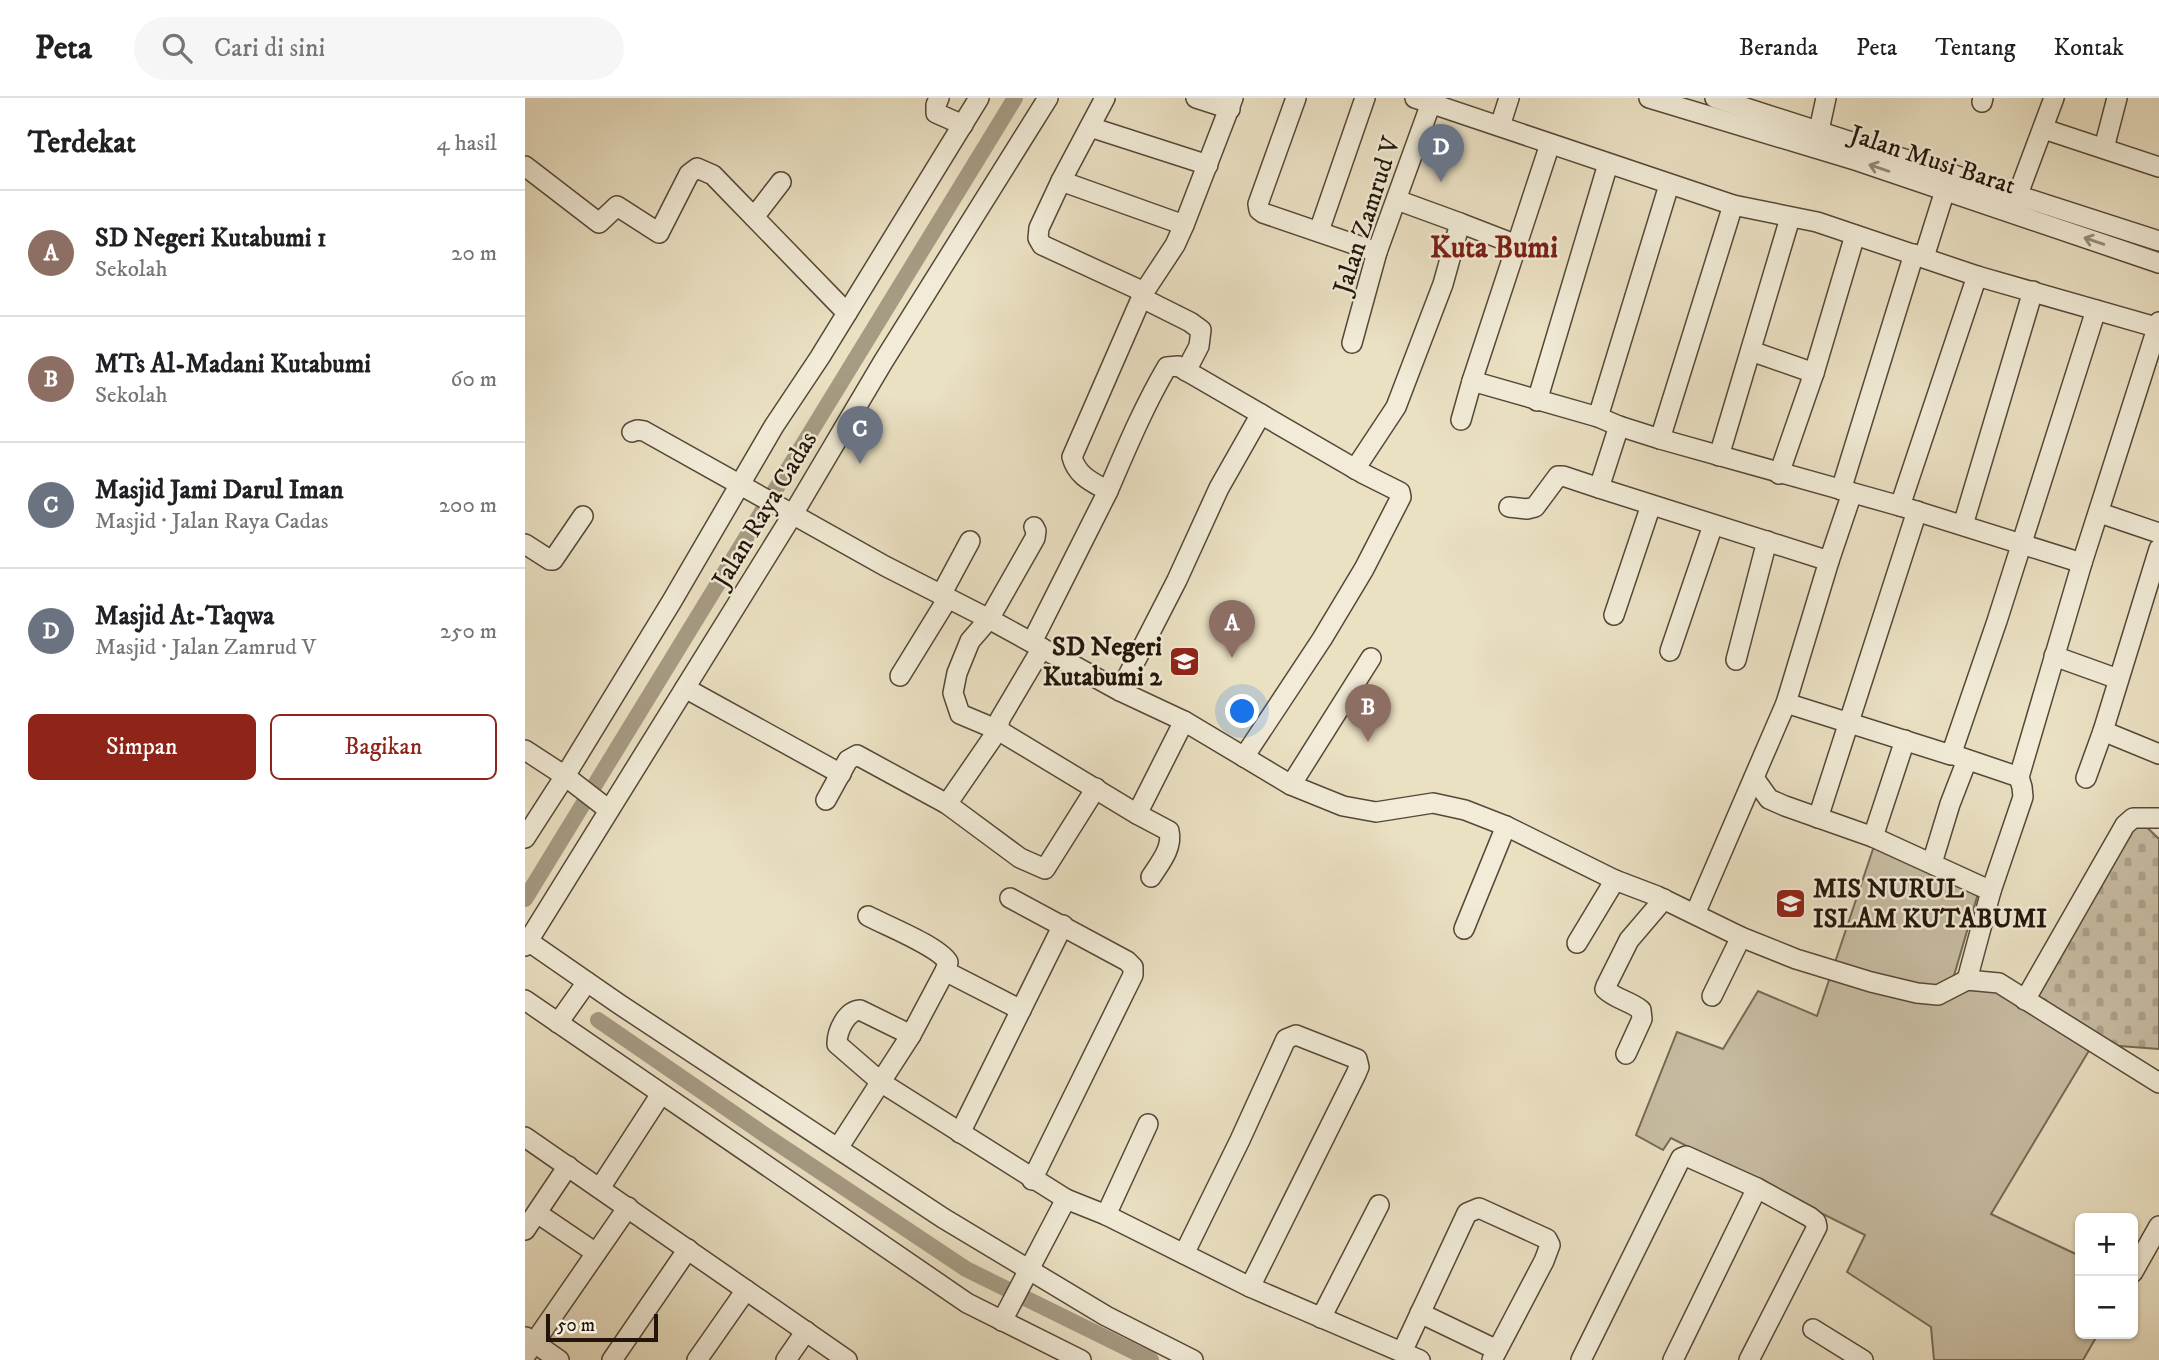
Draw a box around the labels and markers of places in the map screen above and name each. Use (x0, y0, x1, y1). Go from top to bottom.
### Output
pin: D (1418, 124, 1464, 182)
pin: C (837, 406, 883, 464)
pin: A (1209, 600, 1255, 658)
place label: SD Negeri Kutabumi 2 (1043, 631, 1163, 694)
school or university icon: SD Negeri Kutabumi 2 (1168, 644, 1202, 678)
pin: B (1345, 684, 1391, 742)
place label: MIS NURUL ISLAM KUTABUMI (1813, 873, 2047, 936)
school or university icon: MIS NURUL ISLAM KUTABUMI (1773, 886, 1807, 920)

